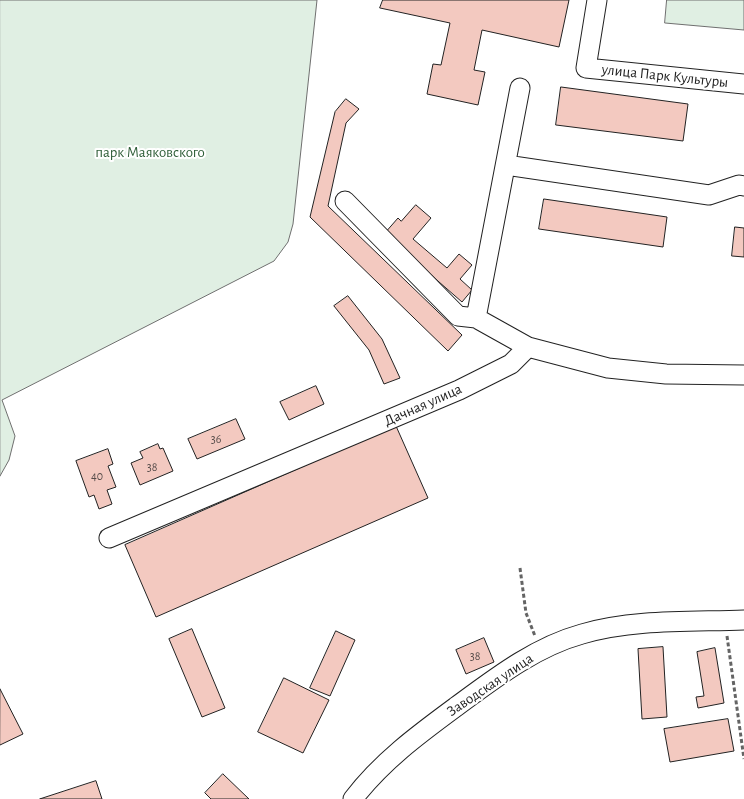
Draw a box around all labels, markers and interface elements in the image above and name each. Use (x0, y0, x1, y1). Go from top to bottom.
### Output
street label: улица Парк Культуры (601, 60, 729, 92)
park label: парк Маяковского (95, 143, 205, 161)
street label: Дачная улица (381, 380, 465, 430)
house number: 36 (211, 432, 221, 446)
house number: 38 (147, 460, 157, 474)
house number: 40 (91, 469, 103, 483)
street label: Заводская улица (443, 649, 537, 721)
house number: 38 (470, 649, 480, 663)

